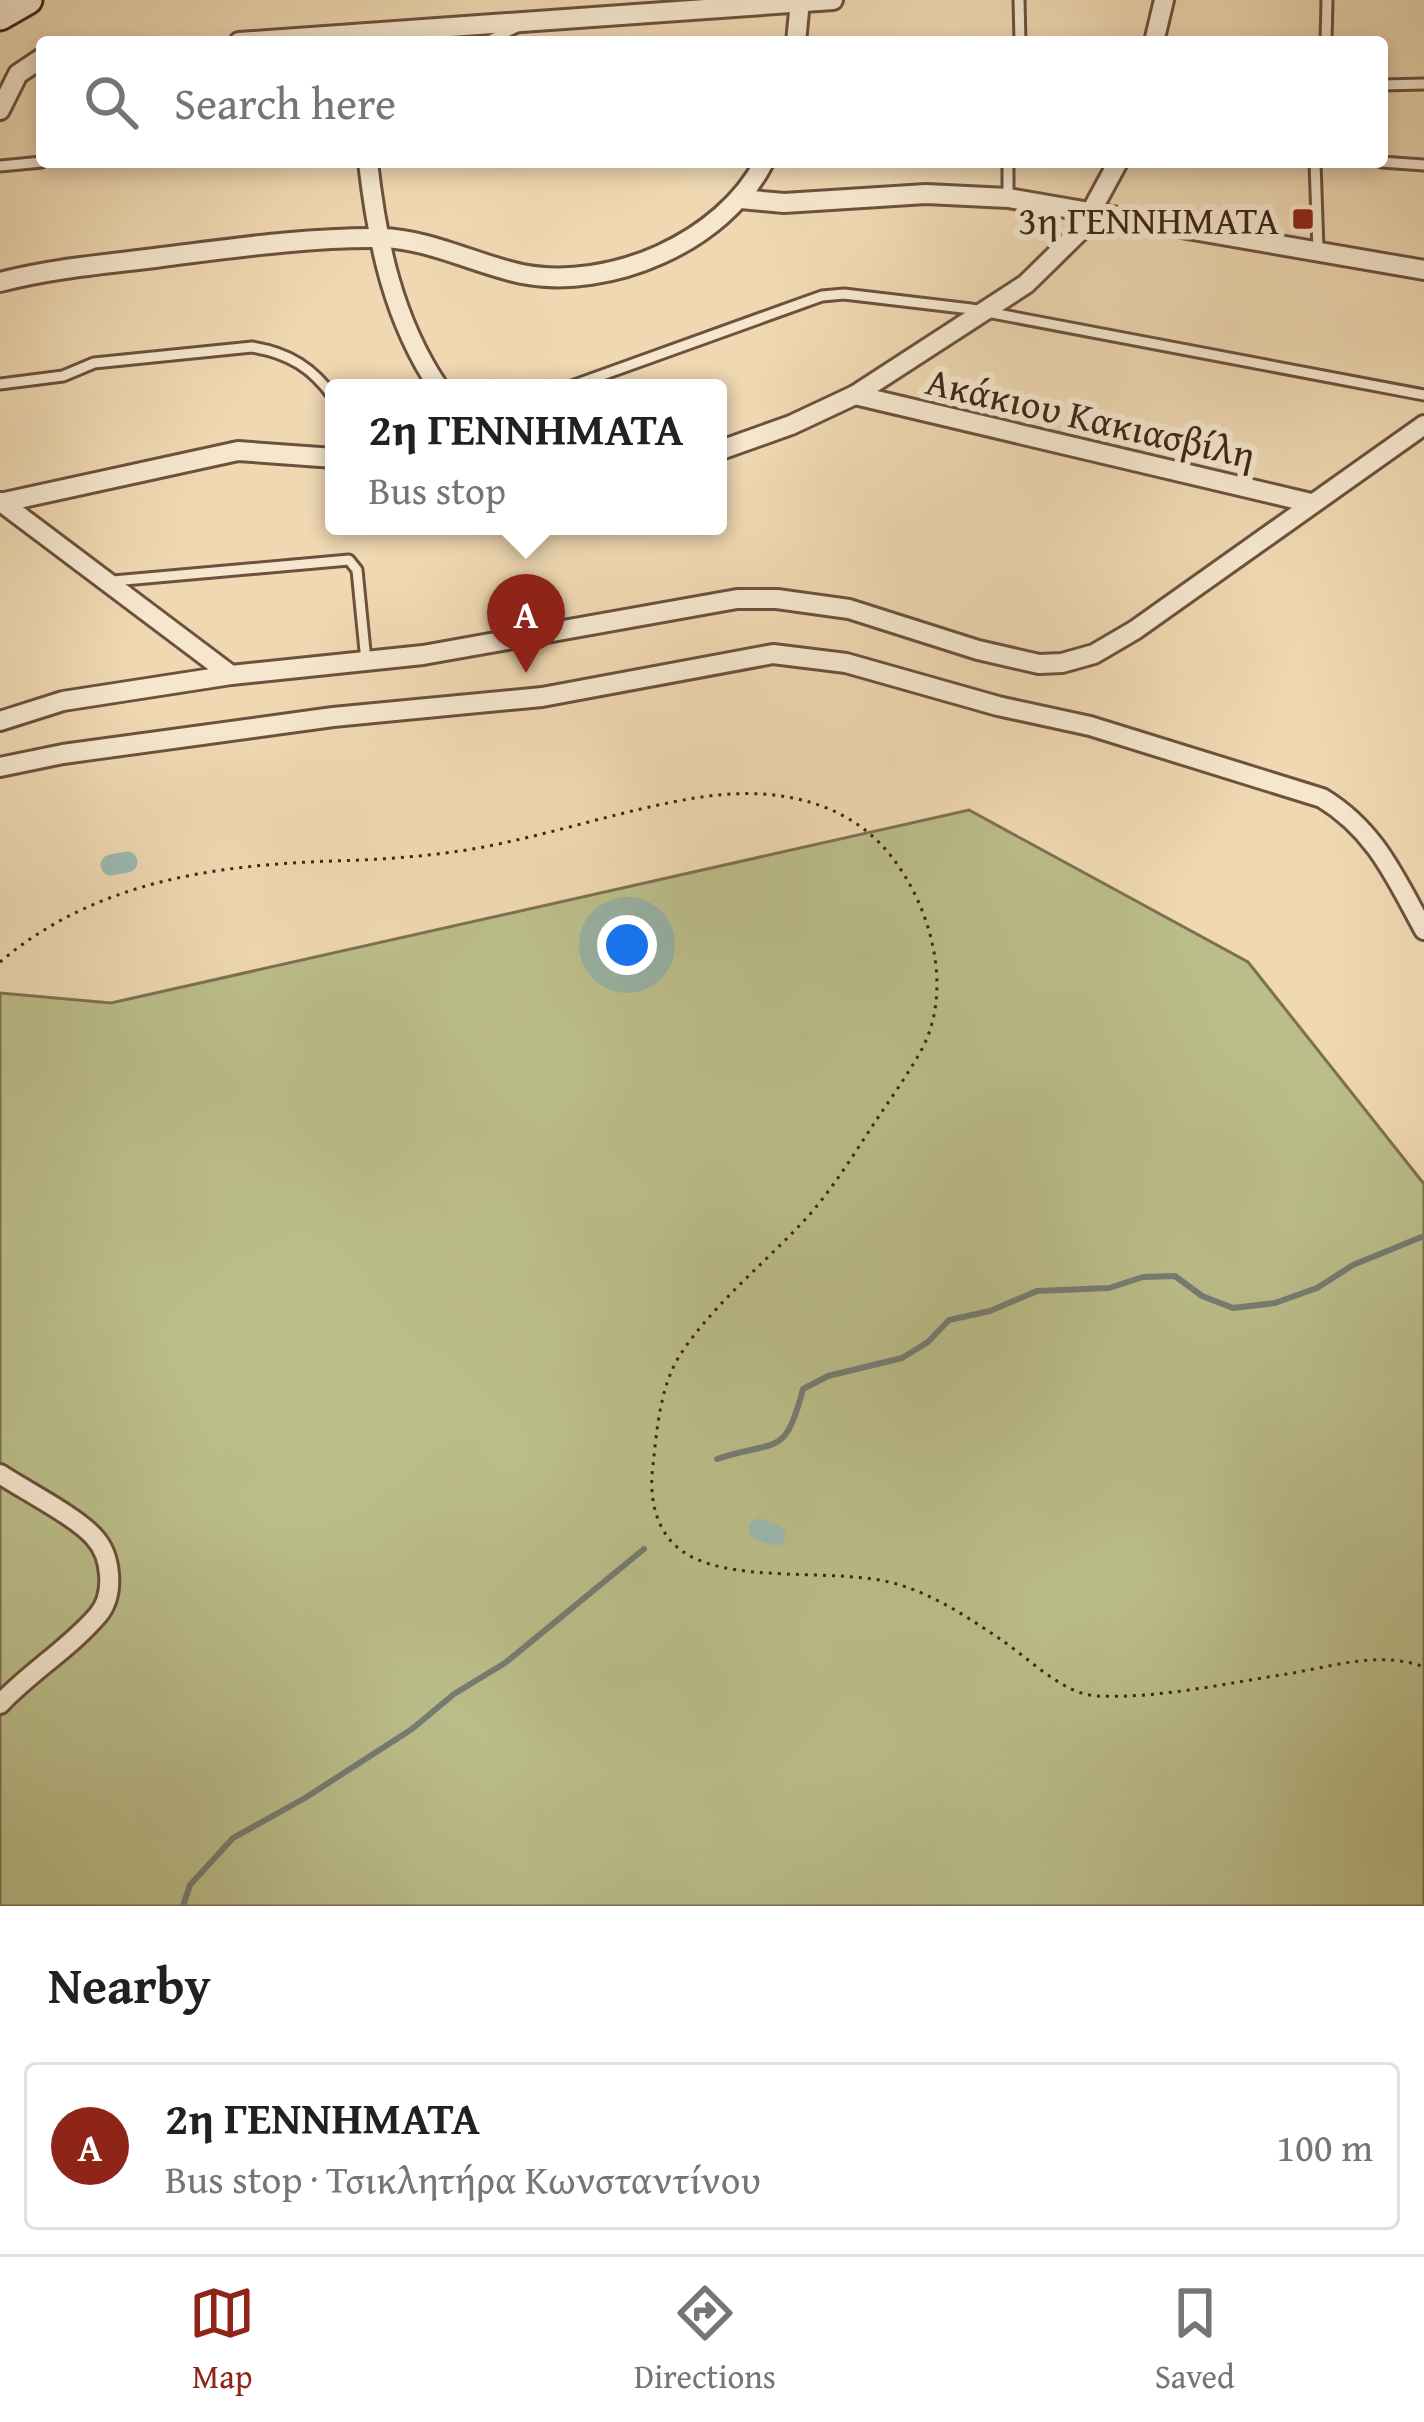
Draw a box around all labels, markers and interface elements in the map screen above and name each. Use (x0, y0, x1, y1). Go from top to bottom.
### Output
search box (36, 36, 1388, 168)
icon: search (78, 69, 144, 135)
text: Search here (174, 70, 396, 135)
place label: 3η ΓΕΝΝΗΜΑΤΑ (1018, 191, 1279, 248)
marker: 3η ΓΕΝΝΗΜΑΤΑ (1290, 206, 1316, 232)
street label: Ακάκιου Κακιασβίλη (921, 351, 1261, 483)
popup (325, 379, 727, 535)
text: 2η ΓΕΝΝΗΜΑΤΑ (368, 396, 684, 461)
text: Bus stop (368, 461, 506, 518)
pin: A (487, 574, 565, 673)
your location (597, 915, 657, 975)
text: Nearby (48, 1947, 211, 2022)
text: 2η ΓΕΝΝΗΜΑΤΑ (165, 2085, 480, 2150)
text: A (78, 2118, 102, 2175)
text: 100 m (1276, 2118, 1373, 2175)
text: Bus stop · Τσικλητήρα Κωνσταντίνου (165, 2150, 761, 2207)
tab: Map (189, 2280, 255, 2400)
tab: Directions (634, 2280, 776, 2400)
tab: Saved (1155, 2280, 1235, 2400)

